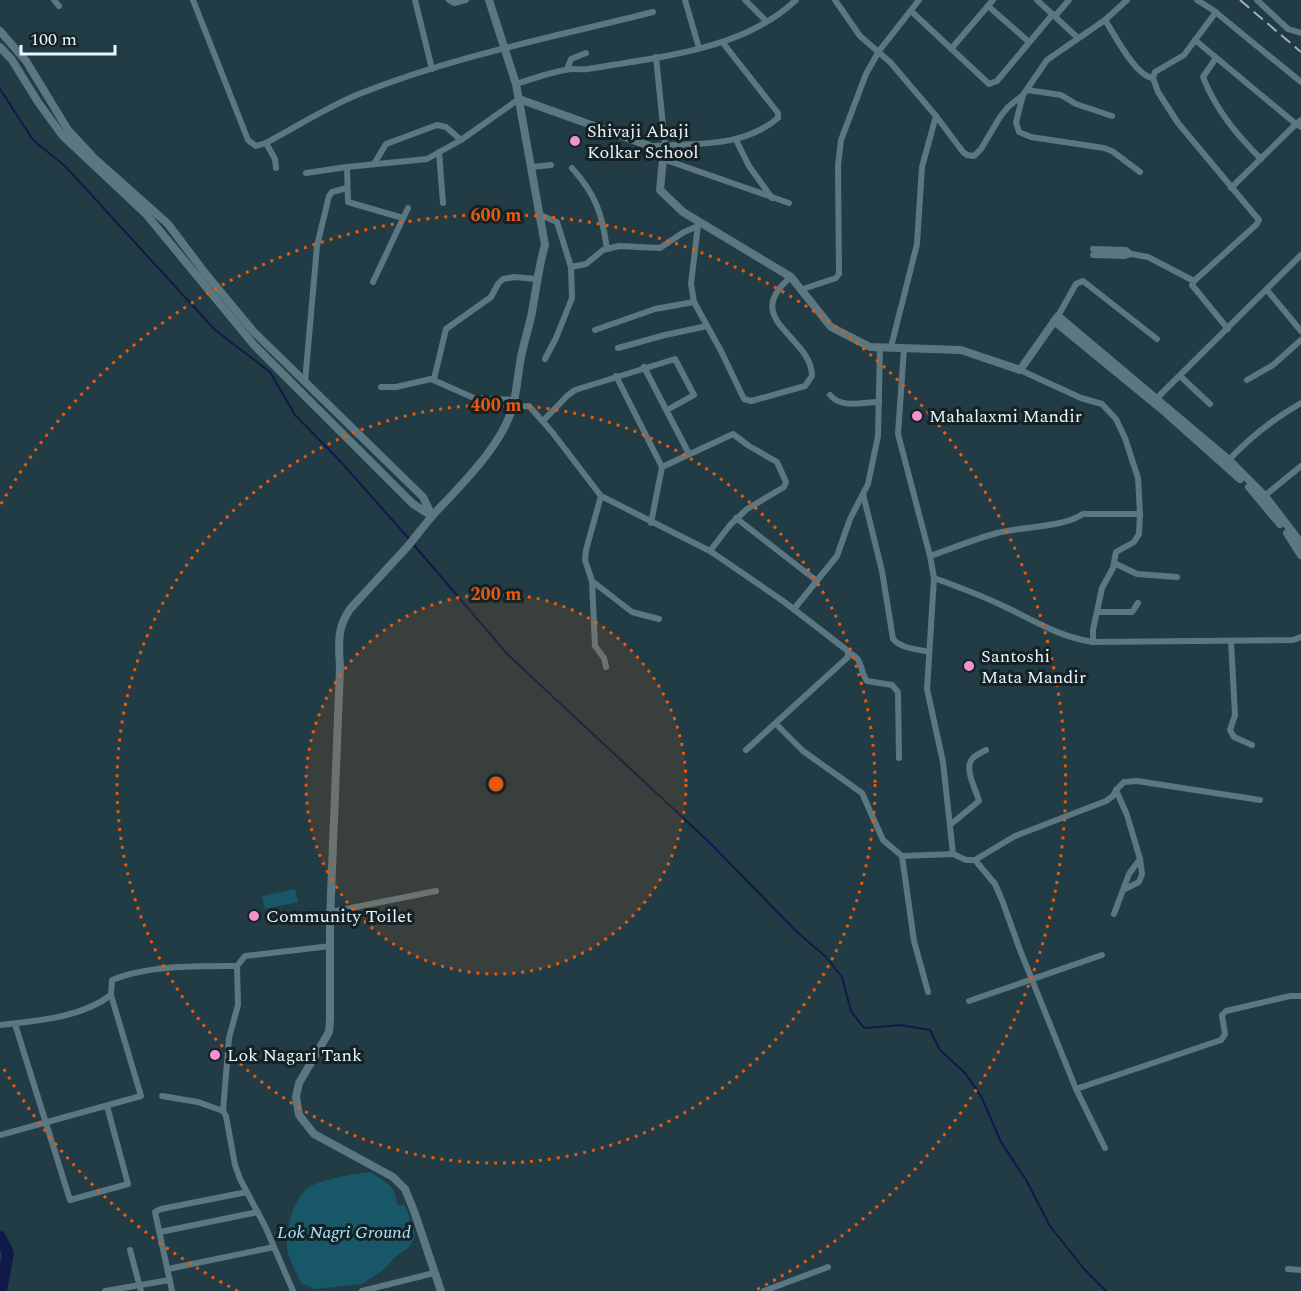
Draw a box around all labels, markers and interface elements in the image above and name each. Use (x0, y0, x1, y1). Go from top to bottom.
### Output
scale bar (21, 18, 116, 56)
text: 100 m (30, 26, 77, 53)
place label: Shivaji Abaji Kolkar School (587, 118, 699, 166)
marker: Shivaji Abaji Kolkar School (568, 134, 582, 148)
text: 600 m (470, 202, 522, 229)
text: 400 m (470, 392, 522, 419)
place label: Mahalaxmi Mandir (929, 403, 1082, 430)
marker: Mahalaxmi Mandir (910, 409, 924, 423)
text: 200 m (470, 581, 522, 608)
place label: Santoshi Mata Mandir (981, 643, 1086, 691)
marker: Santoshi Mata Mandir (962, 659, 976, 673)
centre of rings (486, 774, 506, 794)
place label: Community Toilet (266, 903, 412, 930)
marker: Community Toilet (247, 909, 261, 923)
place label: Lok Nagari Tank (227, 1042, 362, 1069)
marker: Lok Nagari Tank (208, 1048, 222, 1062)
park label: Lok Nagri Ground (277, 1219, 411, 1246)

